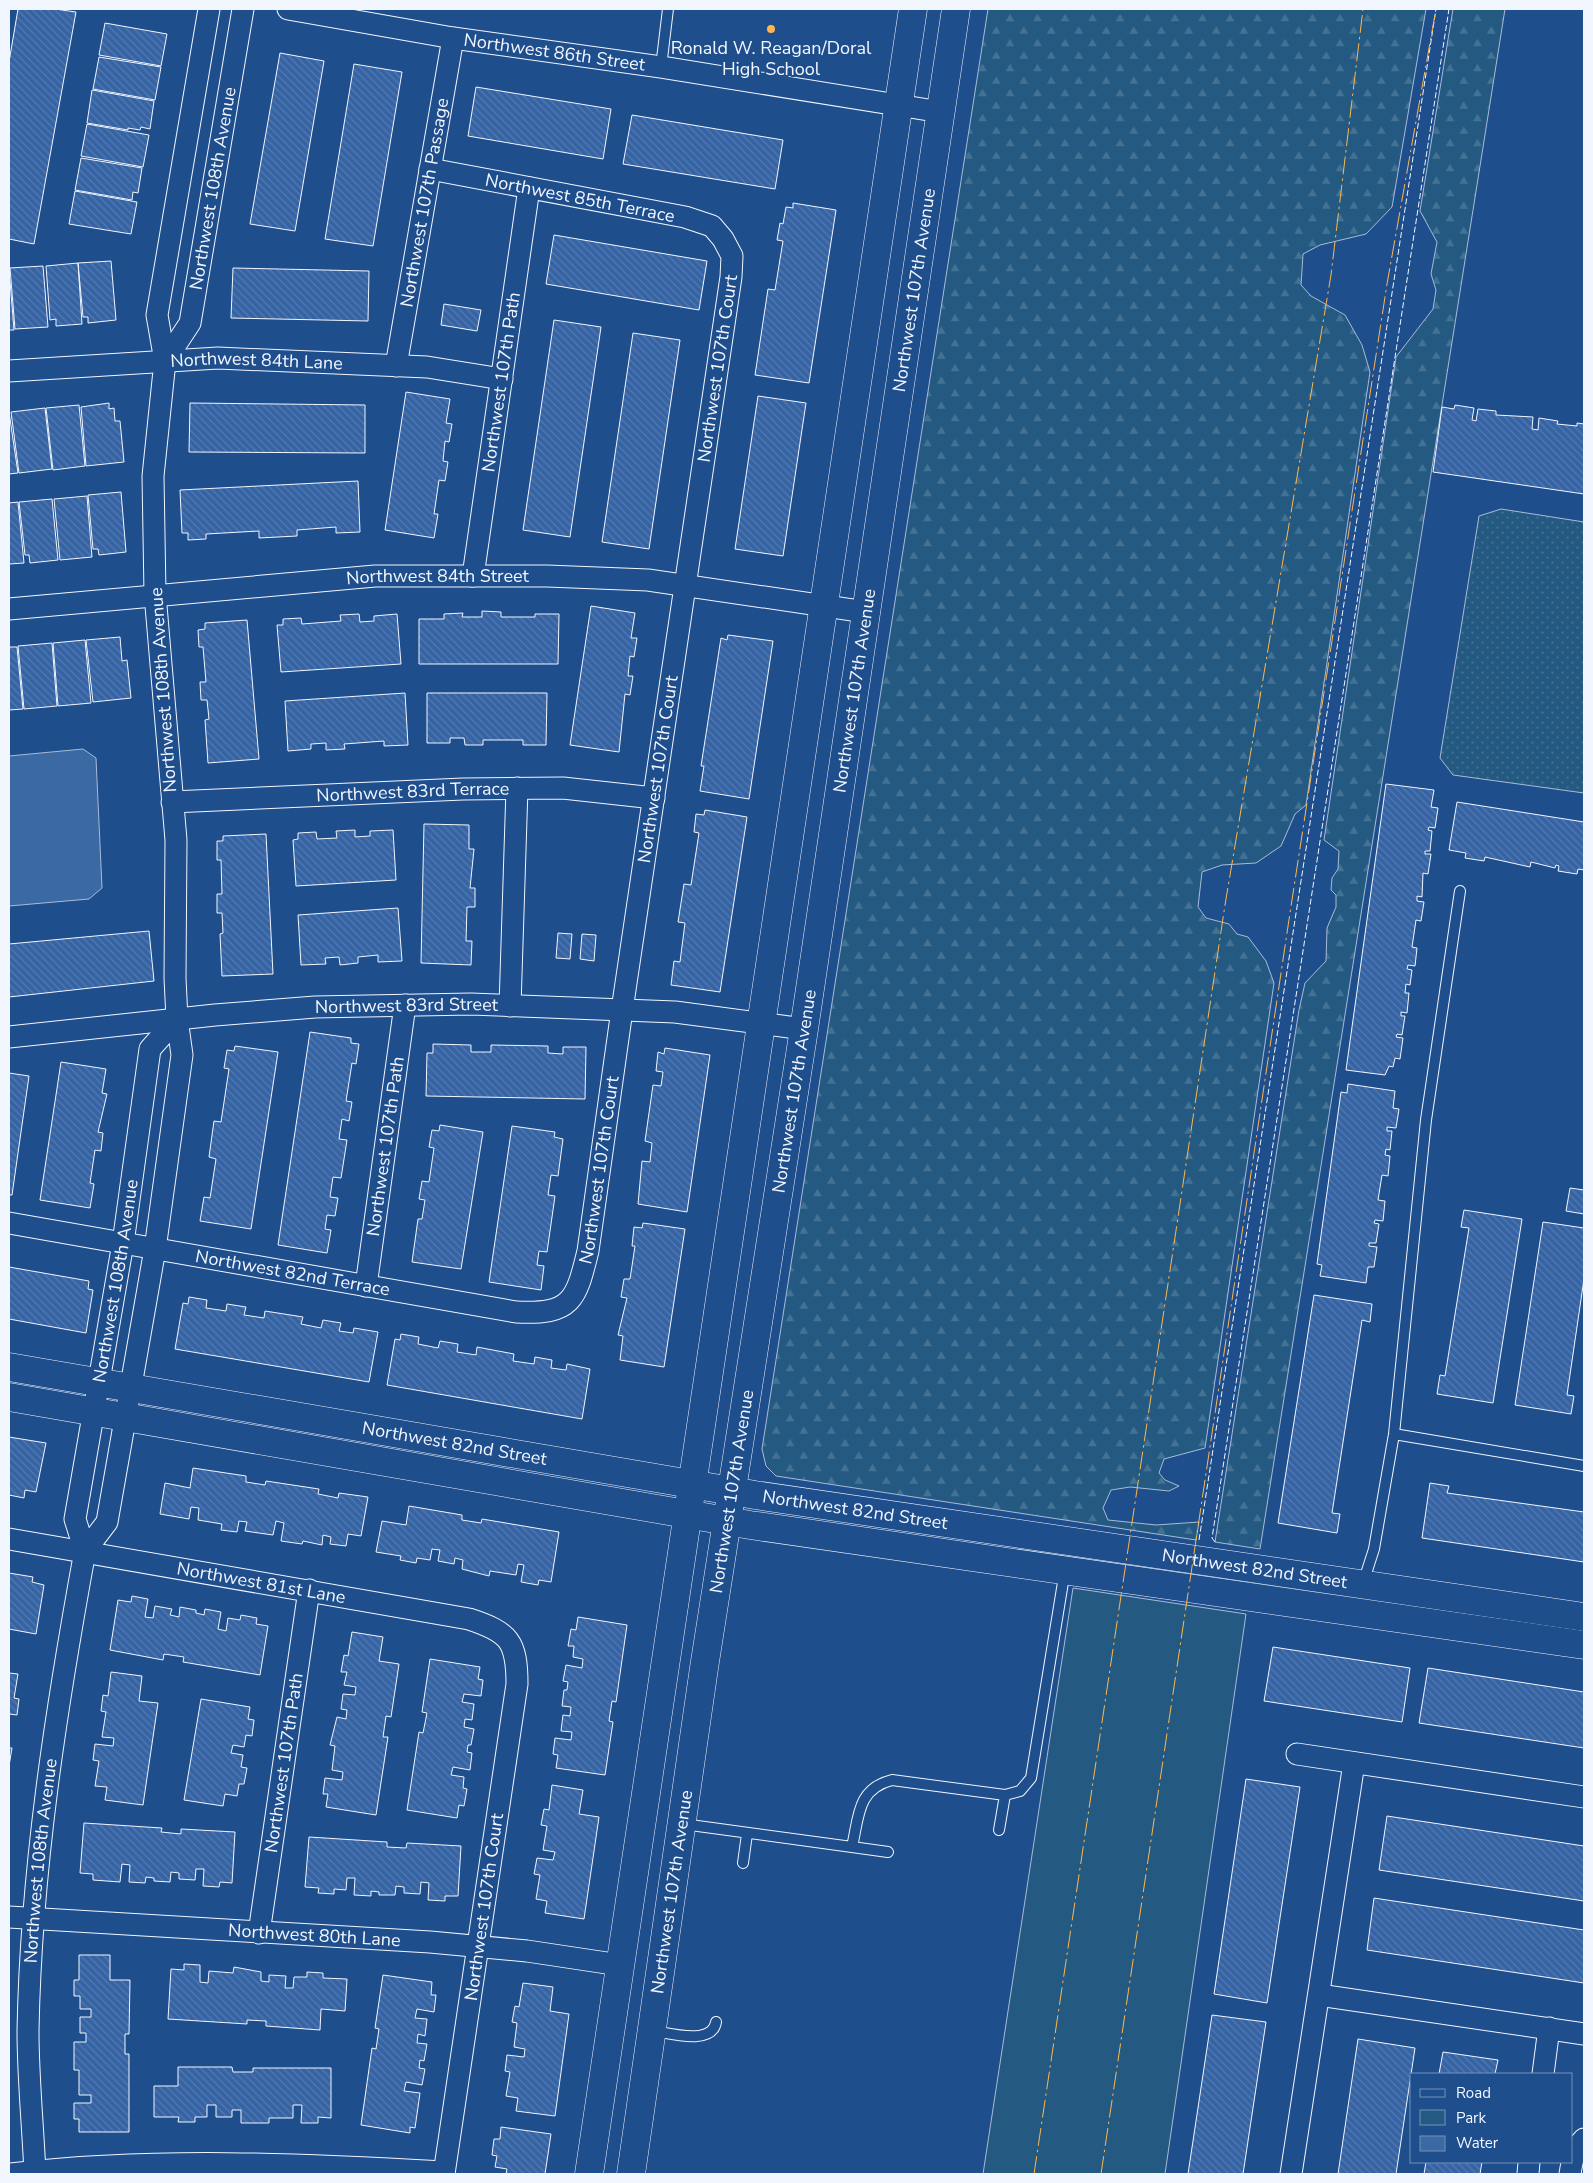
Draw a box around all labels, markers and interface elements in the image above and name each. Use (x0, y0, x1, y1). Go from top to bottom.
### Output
marker: Ronald W. Reagan/Doral High School (765, 23, 777, 35)
street label: Northwest 86th Street (462, 28, 647, 77)
place label: Ronald W. Reagan/Doral High School (671, 36, 872, 81)
street label: Northwest 108th Avenue (184, 85, 242, 292)
street label: Northwest 107th Passage (394, 96, 454, 309)
street label: Northwest 85th Terrace (483, 168, 677, 228)
street label: Northwest 107th Avenue (887, 187, 941, 394)
street label: Northwest 107th Court (692, 272, 743, 464)
street label: Northwest 107th Path (476, 290, 526, 474)
street label: Northwest 84th Lane (170, 346, 343, 375)
street label: Northwest 84th Street (345, 564, 530, 591)
street label: Northwest 108th Avenue (144, 587, 182, 793)
street label: Northwest 107th Avenue (827, 587, 881, 794)
street label: Northwest 107th Court (632, 673, 684, 865)
street label: Northwest 83rd Terrace (316, 777, 509, 808)
street label: Northwest 107th Avenue (766, 988, 822, 1195)
street label: Northwest 83rd Street (315, 992, 499, 1019)
street label: Northwest 107th Path (361, 1055, 410, 1238)
street label: Northwest 107th Court (573, 1074, 625, 1266)
street label: Northwest 108th Avenue (87, 1178, 144, 1385)
street label: Northwest 82nd Terrace (194, 1244, 392, 1302)
street label: Northwest 107th Avenue (704, 1388, 759, 1595)
street label: Northwest 82nd Street (360, 1416, 549, 1471)
street label: Northwest 82nd Street (761, 1484, 950, 1535)
street label: Northwest 82nd Street (1160, 1543, 1350, 1594)
street label: Northwest 81st Lane (175, 1556, 348, 1609)
street label: Northwest 107th Path (259, 1671, 309, 1854)
street label: Northwest 108th Avenue (19, 1757, 63, 1964)
street label: Northwest 107th Avenue (645, 1788, 698, 1995)
street label: Northwest 107th Court (459, 1811, 509, 2002)
street label: Northwest 80th Lane (228, 1918, 401, 1952)
legend (1410, 2073, 1573, 2163)
text: Road (1456, 2083, 1491, 2103)
text: Park (1456, 2108, 1486, 2128)
text: Water (1456, 2133, 1499, 2153)

